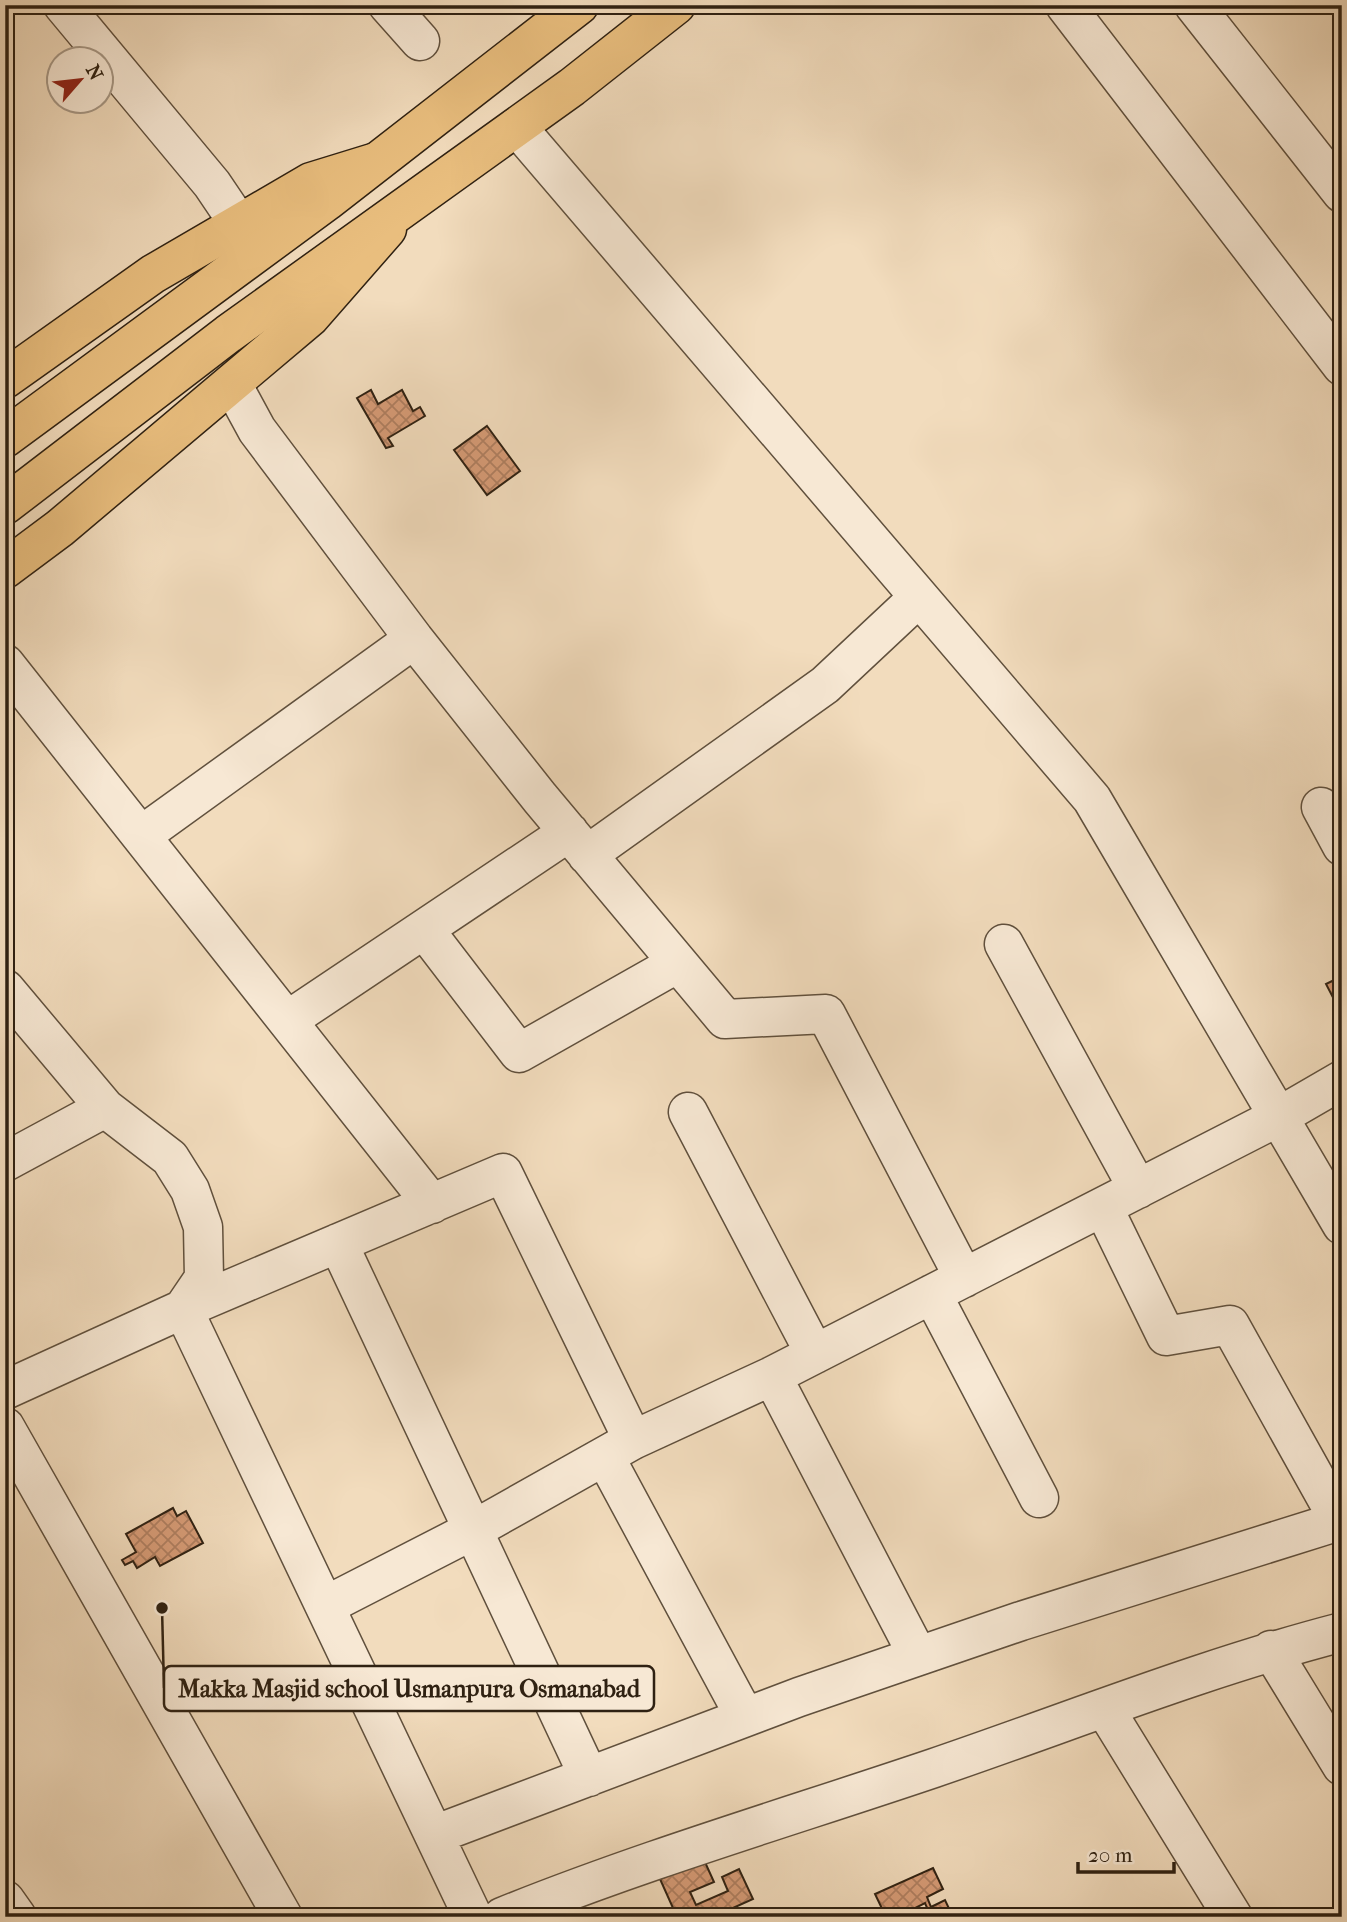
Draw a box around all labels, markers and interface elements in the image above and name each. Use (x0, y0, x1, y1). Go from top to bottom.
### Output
north arrow (46, 46, 116, 116)
text: N (81, 61, 107, 85)
callout: Makka Masjid school Usmanpura Osmanabad (164, 1666, 654, 1711)
text: Makka Masjid school Usmanpura Osmanabad (178, 1675, 641, 1703)
scale bar (1078, 1831, 1174, 1875)
text: 20 m (1088, 1843, 1133, 1867)

